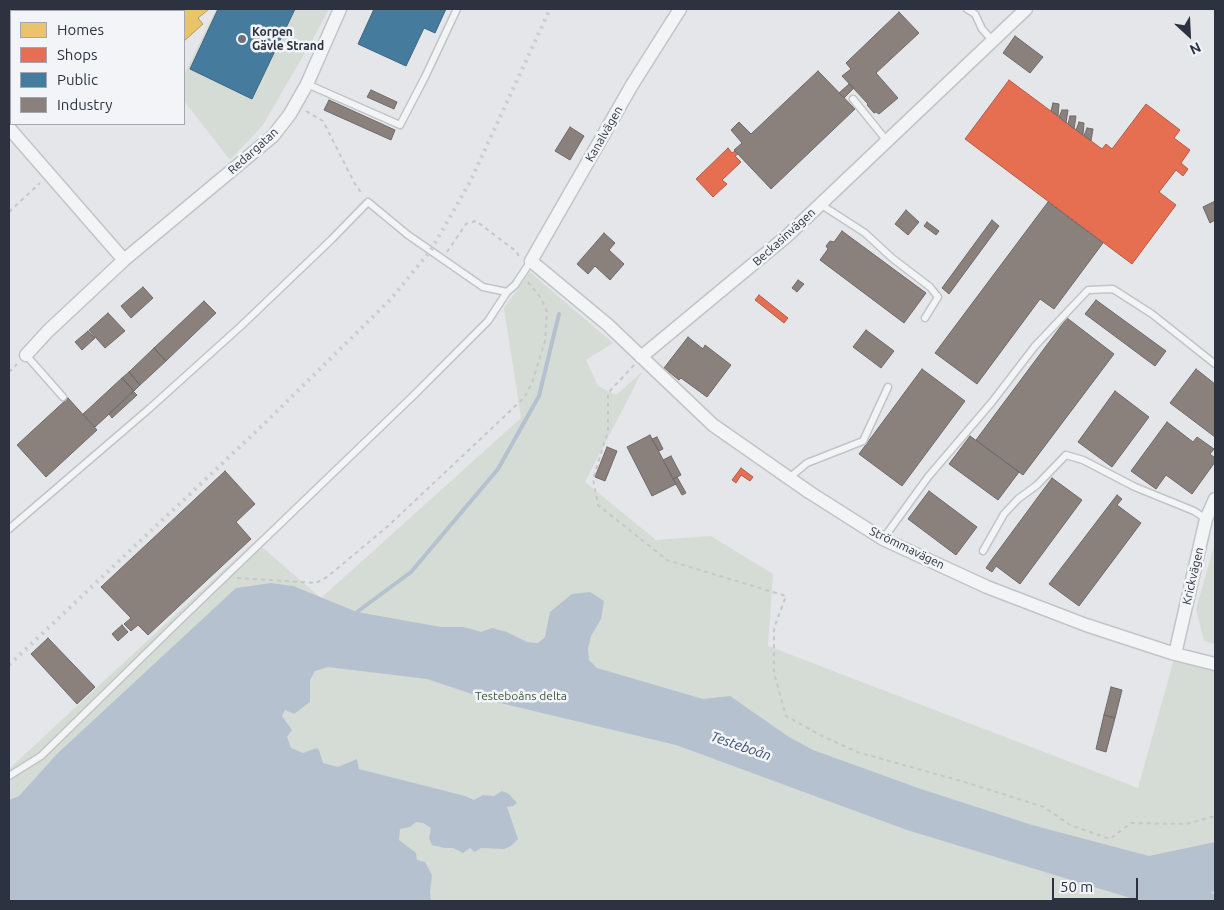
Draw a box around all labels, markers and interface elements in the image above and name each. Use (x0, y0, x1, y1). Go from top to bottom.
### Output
legend (10, 10, 185, 125)
north arrow (1164, 10, 1214, 60)
text: Homes (57, 21, 104, 38)
place label: Korpen Gävle Strand (252, 25, 324, 53)
marker: Korpen Gävle Strand (236, 33, 248, 45)
text: N (1187, 39, 1203, 58)
text: Shops (57, 46, 98, 63)
text: Public (57, 71, 98, 88)
text: Industry (57, 96, 112, 113)
street label: Kanalvägen (582, 104, 626, 164)
street label: Redargatan (225, 125, 281, 177)
street label: Beckasinvägen (750, 205, 818, 269)
street label: Strömmavägen (867, 524, 947, 572)
street label: Krickvägen (1179, 546, 1207, 606)
park label: Testeboåns delta (475, 689, 567, 703)
water label: Testeboån (709, 728, 773, 764)
scale bar (1054, 868, 1140, 900)
text: 50 m (1060, 878, 1093, 895)

